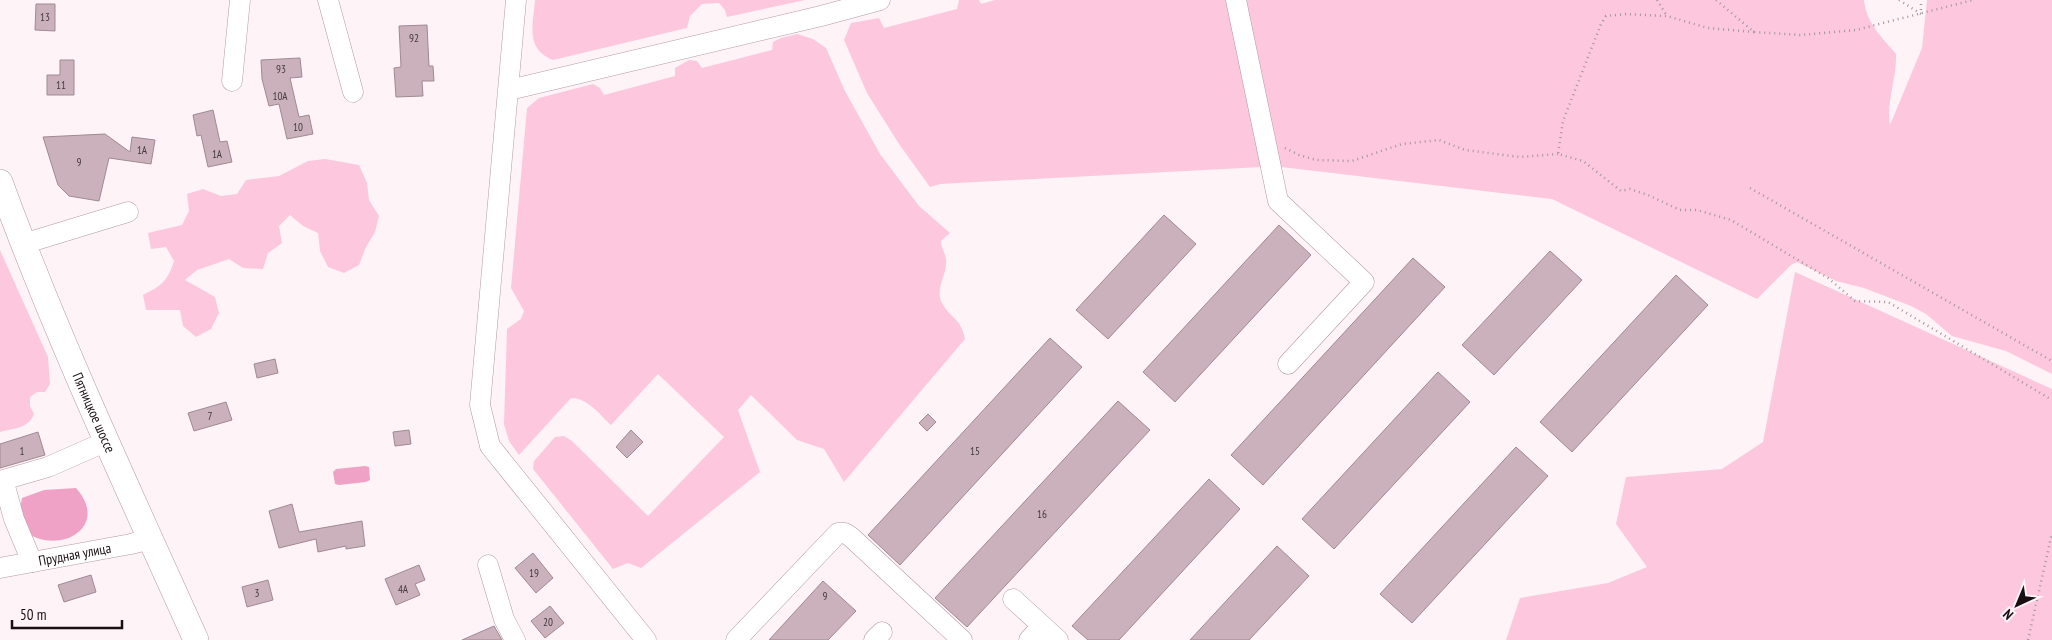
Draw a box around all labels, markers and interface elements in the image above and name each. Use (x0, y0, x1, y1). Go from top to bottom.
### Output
house number: 13 (40, 10, 50, 24)
house number: 92 (409, 31, 419, 45)
house number: 93 (276, 62, 286, 76)
house number: 11 (56, 78, 66, 92)
house number: 10А (272, 89, 288, 103)
house number: 10 (293, 120, 303, 134)
house number: 1А (137, 143, 148, 157)
house number: 1А (212, 147, 223, 161)
house number: 9 (77, 155, 82, 169)
street label: Пятницкое шоссе (68, 370, 119, 456)
house number: 7 (208, 409, 213, 423)
house number: 1 (20, 444, 25, 458)
house number: 15 (970, 444, 980, 458)
house number: 16 (1037, 507, 1047, 521)
street label: Прудная улица (37, 539, 112, 570)
house number: 19 (529, 566, 539, 580)
north arrow (1992, 580, 2042, 630)
house number: 4А (398, 582, 409, 596)
house number: 3 (255, 586, 260, 600)
house number: 9 (823, 589, 828, 603)
scale bar (12, 598, 122, 630)
text: 50 m (20, 605, 46, 624)
text: N (1999, 605, 2017, 623)
house number: 20 (543, 615, 553, 629)

